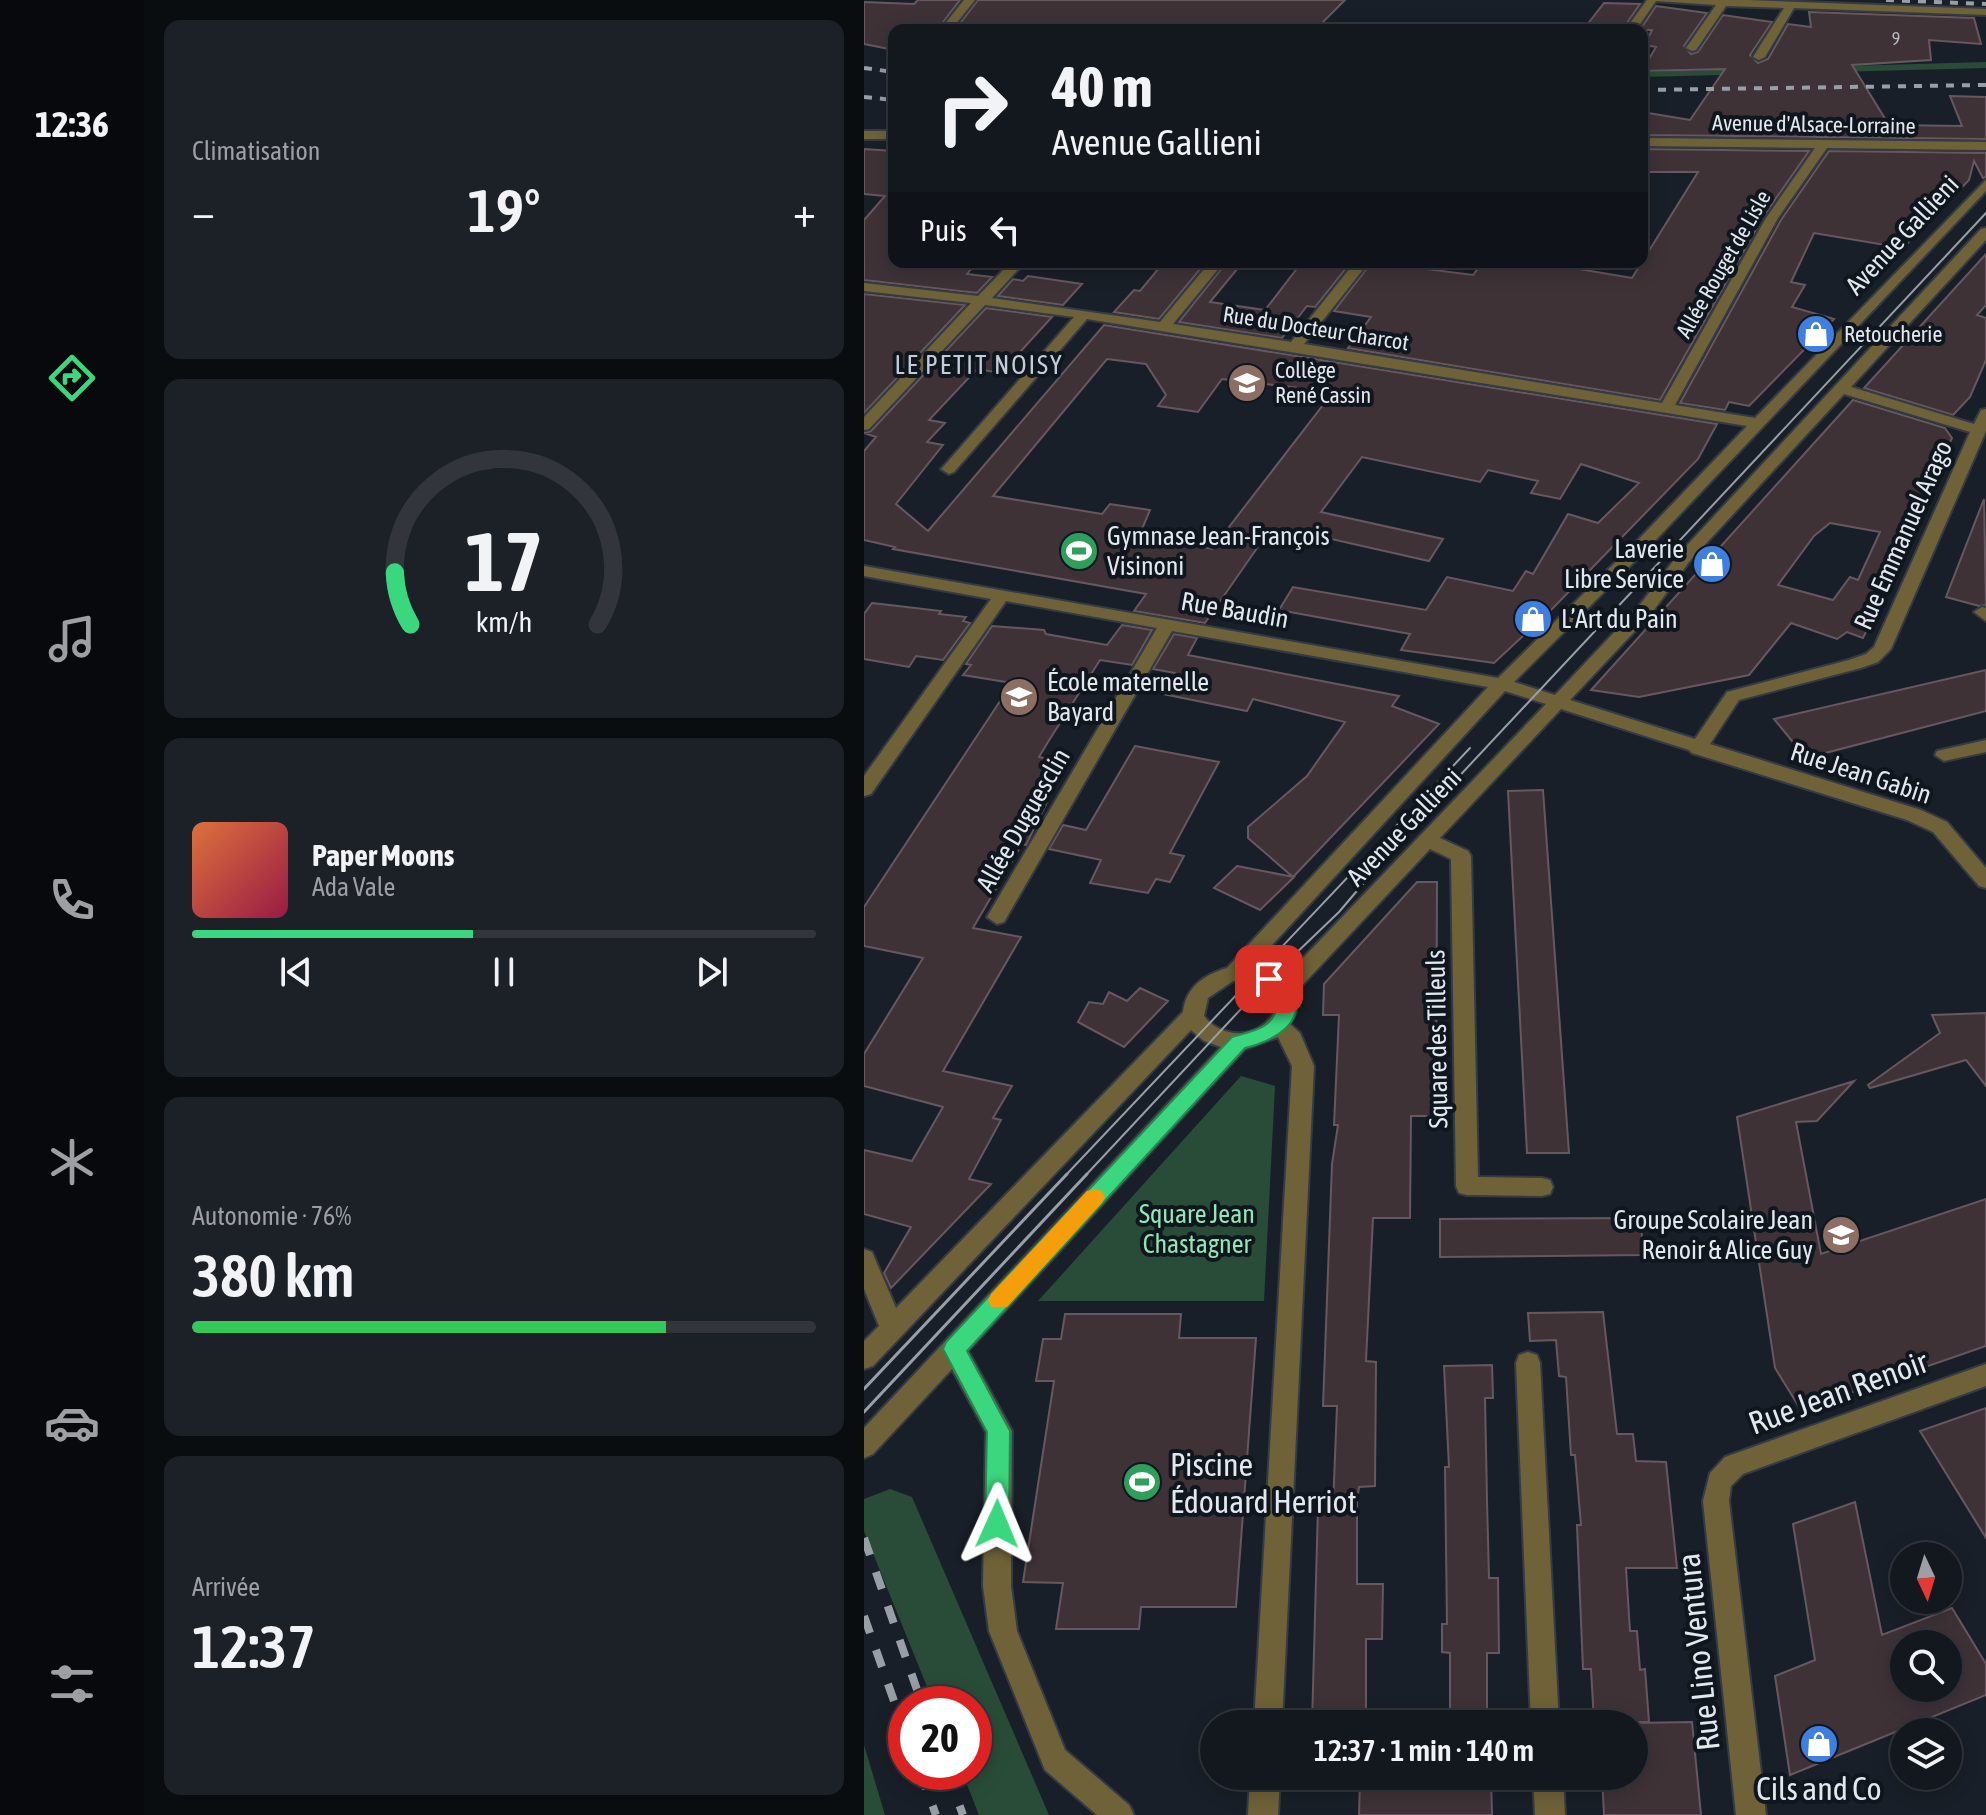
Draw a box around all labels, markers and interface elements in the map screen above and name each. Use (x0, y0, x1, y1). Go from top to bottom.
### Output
house number: 9 (1892, 28, 1900, 49)
text: 40 m (1052, 55, 1153, 119)
icon: right (920, 56, 1024, 160)
text: 12:36 (35, 103, 109, 145)
street label: Avenue d'Alsace-Lorraine (1712, 109, 1916, 139)
text: Avenue Gallieni (1052, 121, 1262, 163)
text: Climatisation (192, 136, 320, 166)
street label: Avenue Gallieni (1839, 169, 1965, 301)
text: 19° (468, 176, 540, 245)
text: − (192, 186, 215, 236)
text: + (793, 186, 816, 236)
street label: Allée Rouget de Lisle (1670, 186, 1776, 342)
icon: left (983, 208, 1027, 252)
text: Puis (920, 213, 967, 247)
street label: Rue du Docteur Charcot (1221, 300, 1411, 356)
shop icon: Retoucherie (1795, 313, 1837, 355)
place label: Retoucherie (1844, 321, 1942, 347)
icon: directions (44, 350, 100, 406)
district label: LE PETIT NOISY (894, 350, 1064, 380)
place label: Collège René Cassin (1275, 357, 1371, 408)
school or university icon: Collège René Cassin (1226, 362, 1268, 404)
street label: Rue Emmanuel Arago (1848, 436, 1958, 634)
text: 17 (465, 512, 543, 608)
place label: Gymnase Jean-François Visinoni (1107, 521, 1330, 581)
sports icon: Gymnase Jean-François Visinoni (1058, 530, 1100, 572)
place label: Laverie Libre Service (1564, 534, 1684, 594)
shop icon: Laverie Libre Service (1691, 543, 1733, 585)
street label: Rue Baudin (1179, 586, 1291, 634)
shop icon: L’Art du Pain (1512, 598, 1554, 640)
place label: L’Art du Pain (1561, 604, 1678, 634)
text: km/h (476, 605, 532, 638)
icon: music (44, 611, 100, 667)
place label: École maternelle Bayard (1047, 667, 1209, 727)
school or university icon: École maternelle Bayard (998, 676, 1040, 718)
street label: Rue Jean Gabin (1787, 736, 1935, 810)
street label: Allée Duguesclin (970, 743, 1076, 897)
street label: Avenue Gallieni (1341, 762, 1467, 892)
text: Paper Moons (312, 838, 454, 872)
icon: phone (44, 872, 100, 928)
text: Ada Vale (312, 872, 395, 902)
pin (1235, 945, 1303, 1013)
street label: Square des Tilleuls (1420, 949, 1454, 1129)
icon: previous (274, 950, 318, 994)
icon: pause (482, 950, 526, 994)
icon: next (690, 950, 734, 994)
icon: arrive (1247, 957, 1291, 1001)
icon: climate (44, 1134, 100, 1190)
park label: Square Jean Chastagner (1139, 1199, 1255, 1259)
text: Autonomie · 76% (192, 1201, 351, 1231)
place label: Groupe Scolaire Jean Renoir & Alice Guy (1614, 1205, 1813, 1265)
school or university icon: Groupe Scolaire Jean Renoir & Alice Guy (1820, 1214, 1862, 1256)
text: 380 km (192, 1241, 354, 1310)
street label: Rue Jean Renoir (1743, 1342, 1933, 1442)
icon: car (44, 1395, 100, 1451)
place label: Piscine Édouard Herriot (1170, 1446, 1357, 1520)
sports icon: Piscine Édouard Herriot (1121, 1461, 1163, 1503)
position arrow (955, 1482, 1039, 1566)
north arrow (1890, 1542, 1962, 1614)
map controls (1890, 1542, 1962, 1790)
street label: Rue Lino Ventura (1669, 1552, 1727, 1752)
text: Arrivée (192, 1572, 260, 1602)
text: 12:37 (192, 1612, 315, 1681)
button: search (1890, 1630, 1962, 1702)
icon: filters (44, 1656, 100, 1712)
speed limit sign: 20 (888, 1686, 992, 1790)
button: layers (1890, 1718, 1962, 1790)
shop icon: Cils and Co (1798, 1723, 1840, 1765)
text: 12:37 · 1 min · 140 m (1314, 1733, 1534, 1767)
place label: Cils and Co (1756, 1770, 1882, 1807)

